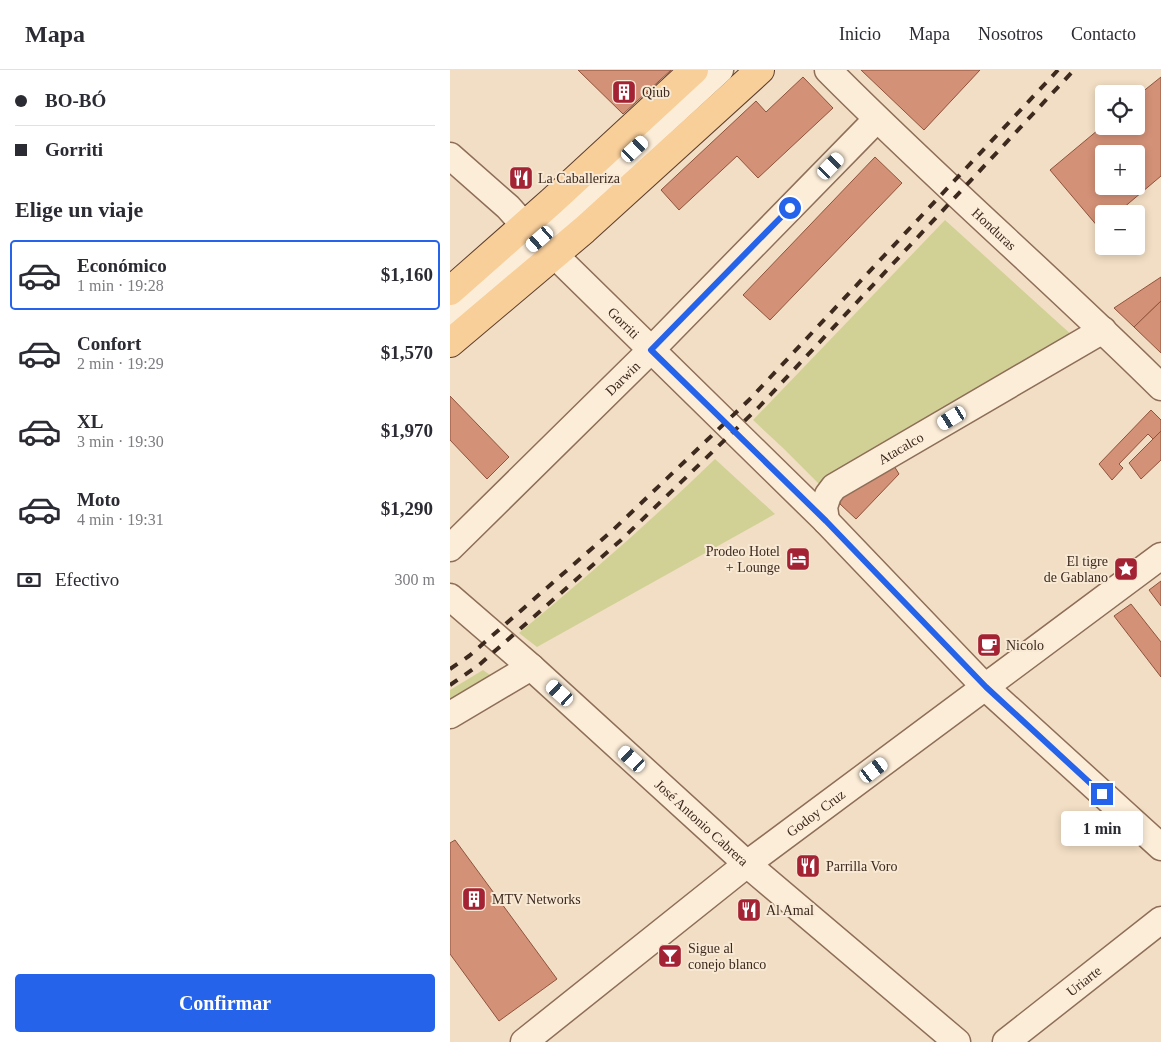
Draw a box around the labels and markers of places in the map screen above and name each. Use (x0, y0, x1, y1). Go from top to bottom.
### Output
building icon: Qiub (611, 79, 637, 105)
place label: Qiub (642, 85, 670, 100)
restaurant icon: La Caballeriza (508, 165, 534, 191)
place label: La Caballeriza (538, 171, 621, 186)
place label: Prodeo Hotel + Lounge (706, 544, 780, 575)
hotel icon: Prodeo Hotel + Lounge (785, 546, 811, 572)
place label: El tigre de Gablano (1044, 554, 1108, 585)
place icon: El tigre de Gablano (1113, 556, 1139, 582)
cafe icon: Nicolo (976, 632, 1002, 658)
place label: Nicolo (1006, 638, 1044, 653)
restaurant icon: Parrilla Voro (795, 853, 821, 879)
place label: Parrilla Voro (826, 859, 897, 874)
building icon: MTV Networks (461, 886, 487, 912)
place label: MTV Networks (492, 892, 581, 907)
restaurant icon: Al Amal (736, 897, 762, 923)
place label: Al Amal (766, 903, 814, 918)
place label: Sigue al conejo blanco (688, 941, 766, 972)
bar icon: Sigue al conejo blanco (657, 943, 683, 969)

